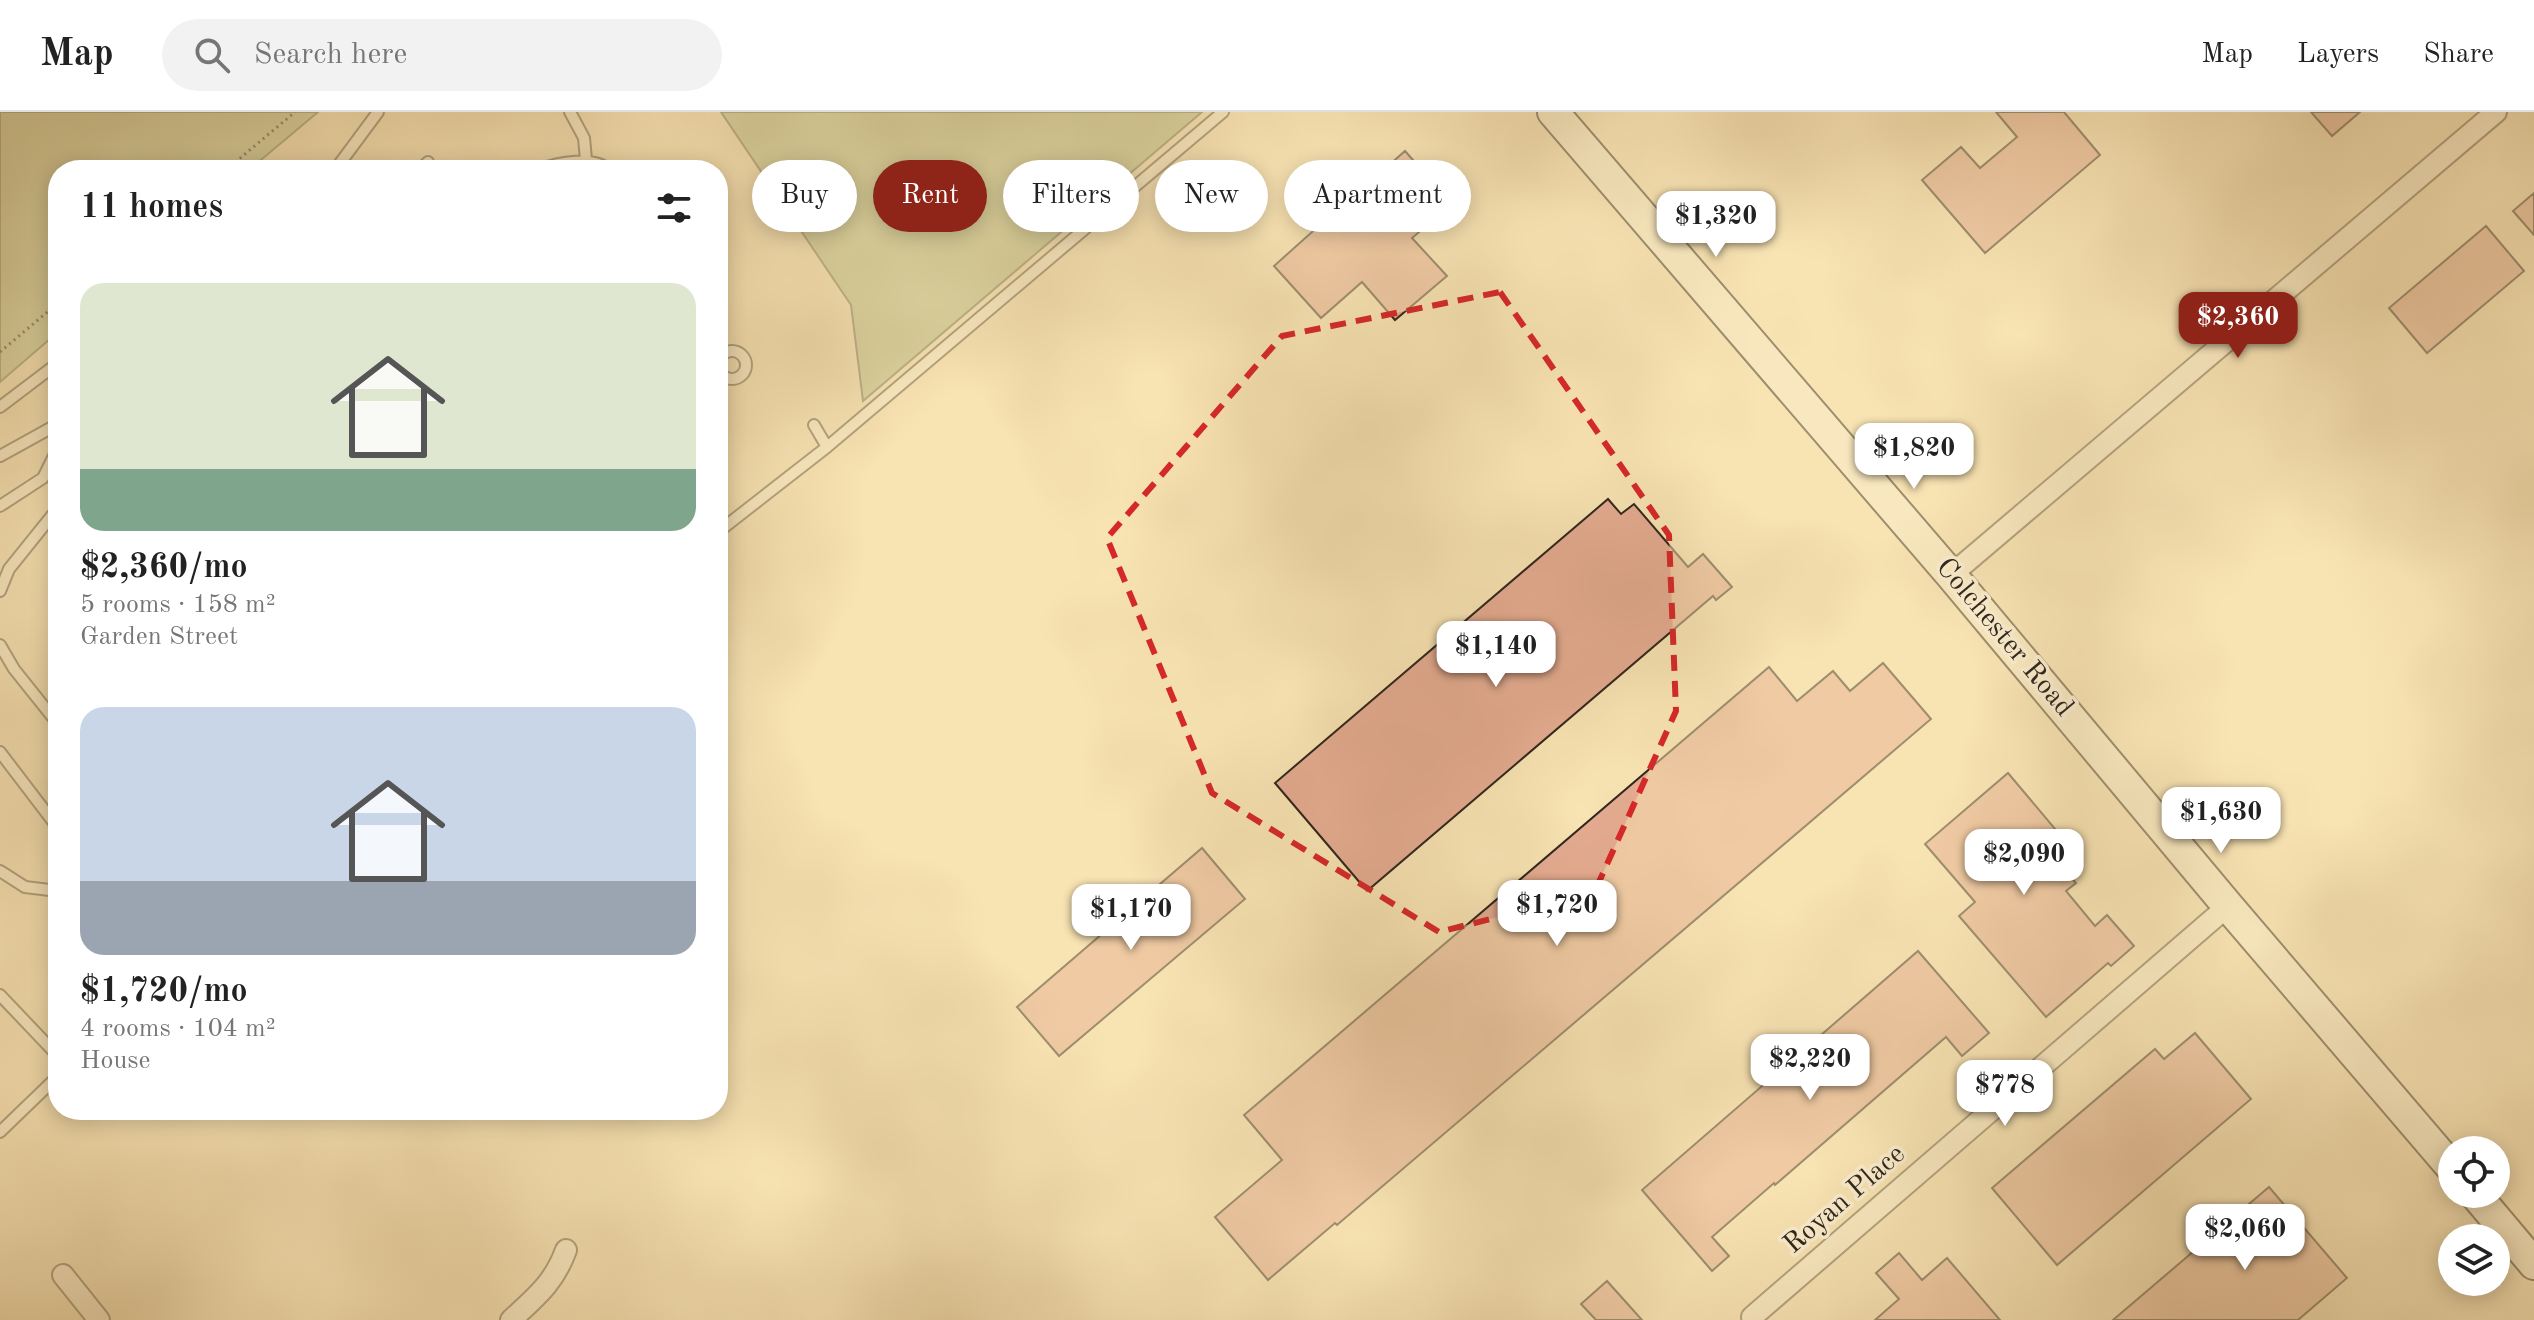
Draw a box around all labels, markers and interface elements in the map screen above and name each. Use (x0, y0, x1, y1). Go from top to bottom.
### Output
search box (162, 19, 722, 91)
icon: search (190, 33, 234, 77)
text: Map (40, 36, 114, 74)
text: Search here (254, 40, 407, 70)
text: Map (2201, 41, 2253, 69)
text: Layers (2297, 41, 2379, 69)
text: Share (2423, 41, 2494, 69)
chip: Buy (752, 160, 857, 232)
chip: Rent (873, 160, 987, 232)
chip: Filters (1003, 160, 1139, 232)
chip: New (1155, 160, 1268, 232)
chip: Apartment (1284, 160, 1471, 232)
icon: filters (652, 186, 696, 230)
text: 11 homes (80, 191, 223, 225)
pin: $1,320 (1651, 191, 1781, 259)
text: $1,320 (1675, 204, 1757, 230)
pin: $2,360 (2173, 292, 2303, 360)
text: $2,360 (2197, 305, 2279, 331)
icon: home (316, 335, 460, 479)
pin: $1,820 (1849, 423, 1979, 491)
text: $1,820 (1873, 436, 1955, 462)
text: $2,360/mo (80, 551, 248, 585)
street label: Colchester Road (1930, 554, 2078, 722)
text: 5 rooms · 158 m² (80, 592, 276, 618)
pin: $1,140 (1431, 621, 1561, 689)
text: Garden Street (80, 624, 238, 650)
text: $1,140 (1455, 634, 1537, 660)
icon: home (316, 759, 460, 903)
pin: $1,630 (2156, 787, 2286, 855)
text: $1,630 (2180, 800, 2262, 826)
pin: $2,090 (1959, 829, 2089, 897)
text: $2,090 (1983, 842, 2065, 868)
pin: $1,720 (1492, 880, 1622, 948)
pin: $1,170 (1066, 884, 1196, 952)
text: $1,720 (1516, 893, 1598, 919)
text: $1,170 (1090, 897, 1172, 923)
text: $1,720/mo (80, 975, 248, 1009)
text: 4 rooms · 104 m² (80, 1016, 276, 1042)
pin: $2,220 (1745, 1034, 1875, 1102)
text: $2,220 (1769, 1047, 1851, 1073)
text: House (80, 1048, 151, 1074)
pin: $778 (1958, 1060, 2052, 1128)
text: $778 (1975, 1073, 2035, 1099)
map controls (2438, 1136, 2510, 1296)
button: locate (2438, 1136, 2510, 1208)
street label: Royan Place (1779, 1140, 1911, 1260)
pin: $2,060 (2180, 1204, 2310, 1272)
text: $2,060 (2204, 1217, 2286, 1243)
button: layers (2438, 1224, 2510, 1296)

